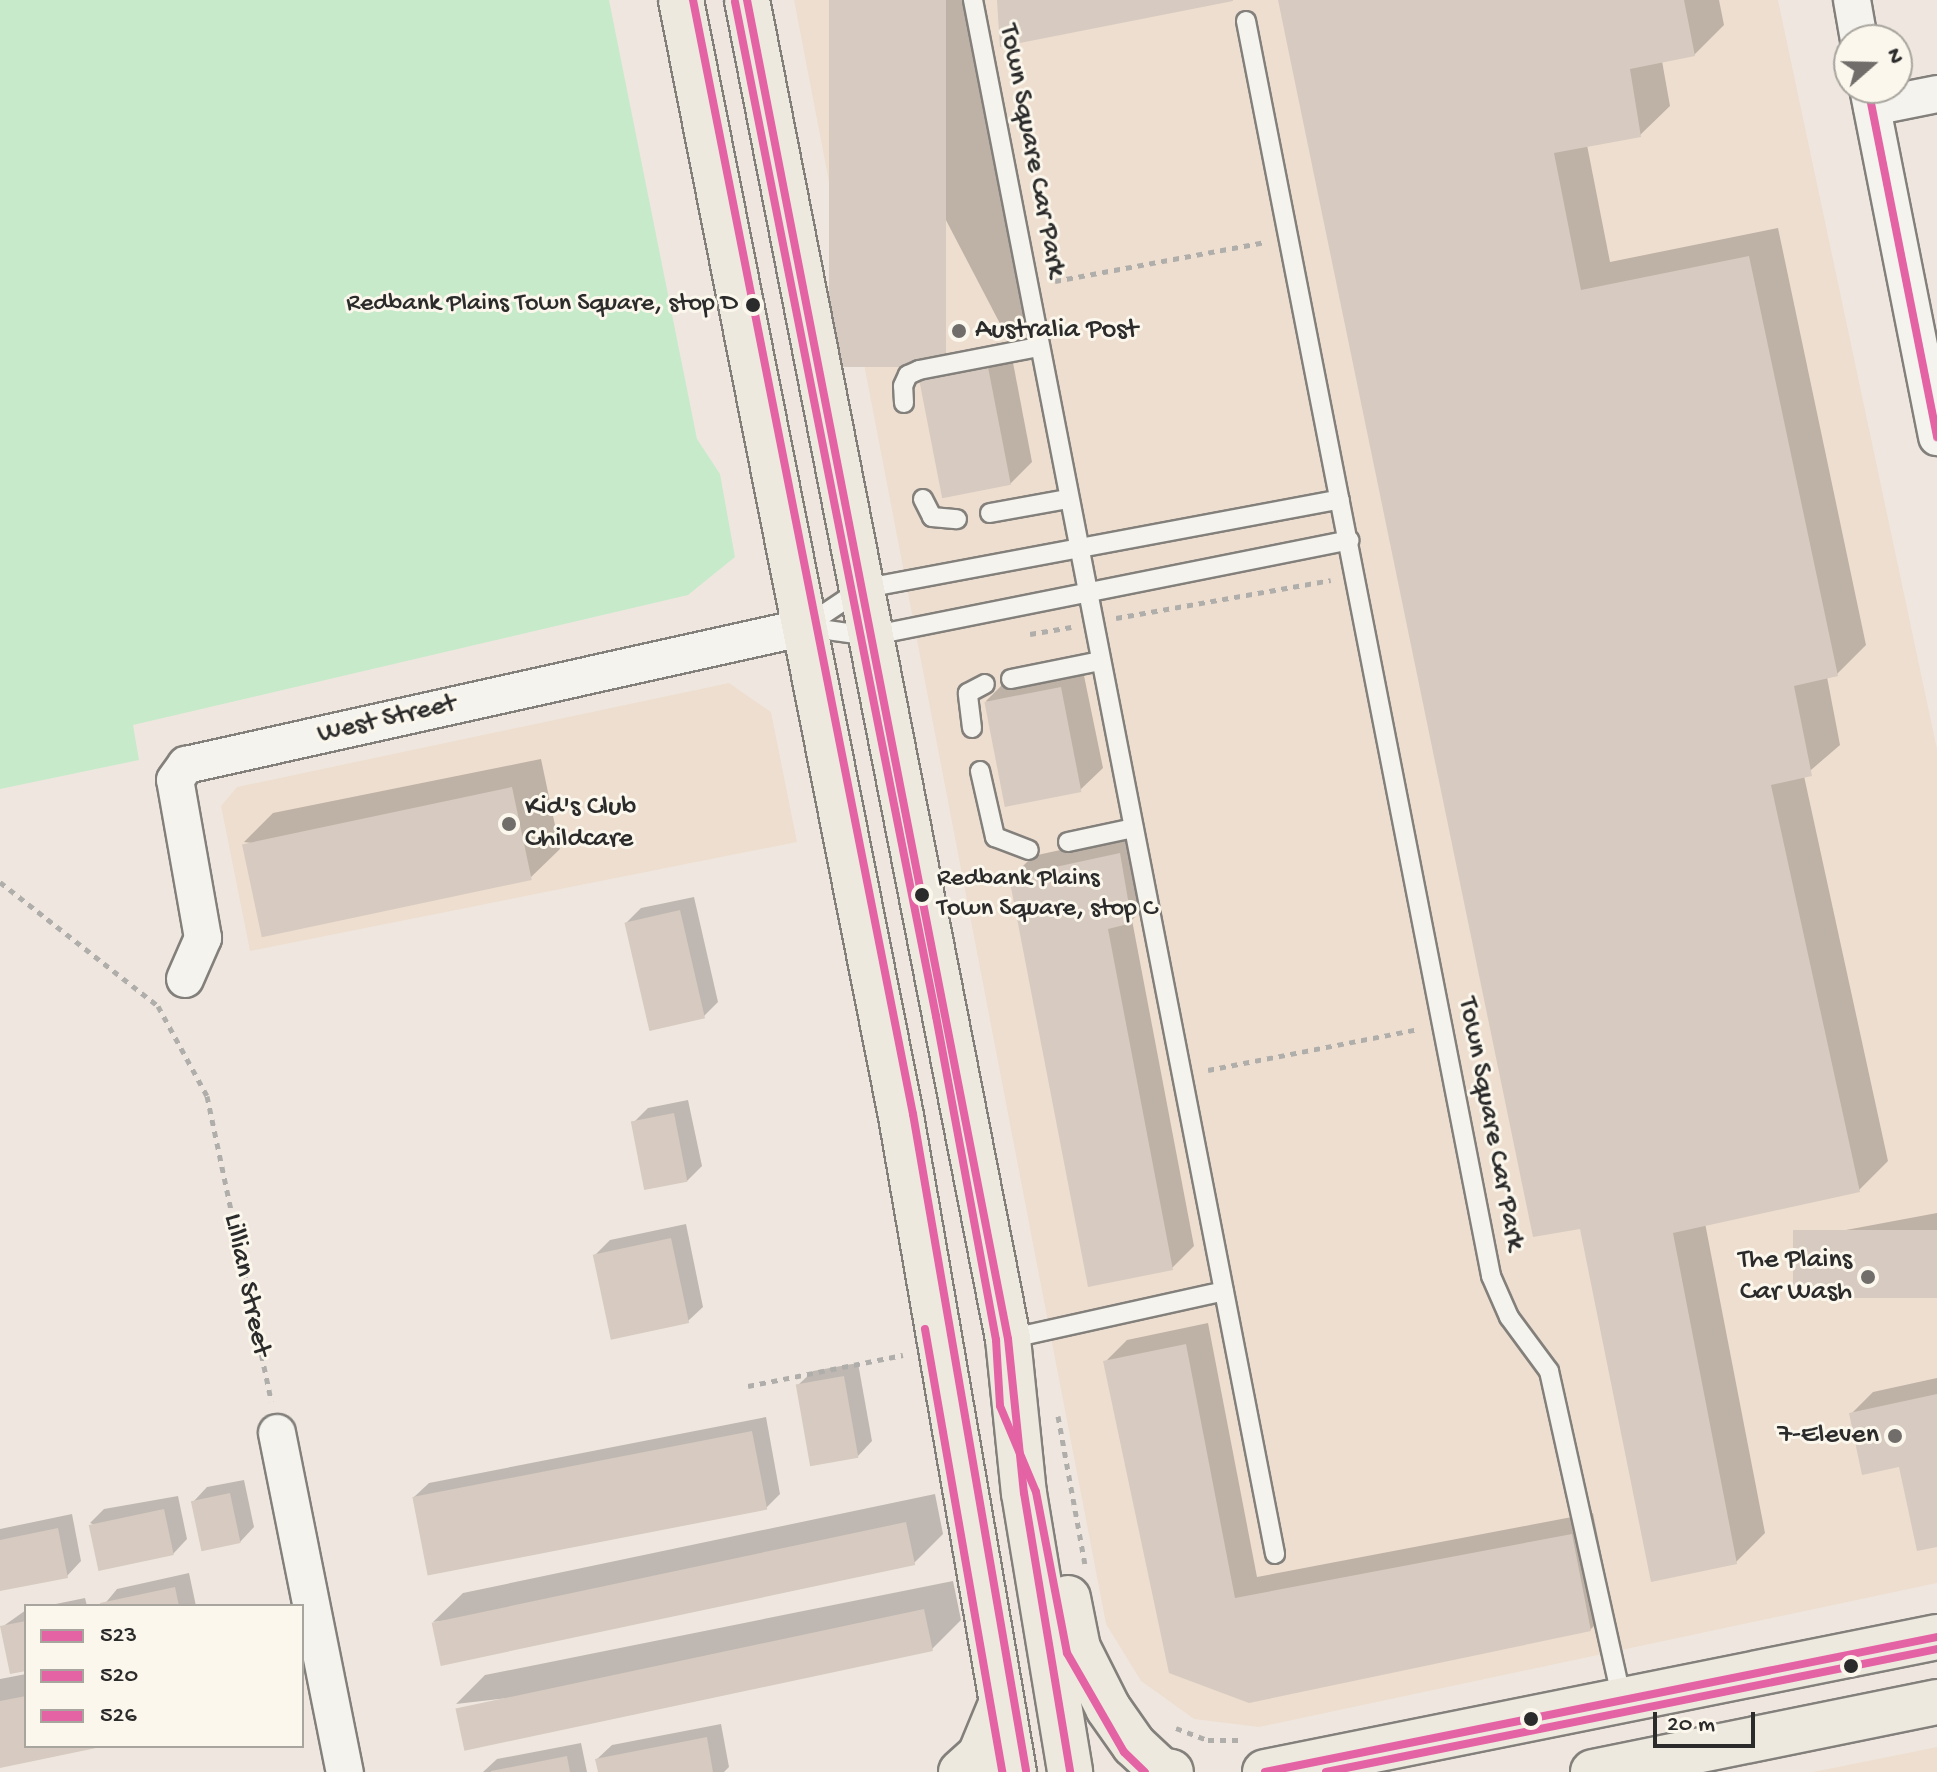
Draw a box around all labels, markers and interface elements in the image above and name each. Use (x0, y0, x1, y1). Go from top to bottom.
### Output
street label: Town Square Car Park (990, 22, 1072, 280)
north arrow (1833, 24, 1913, 104)
text: N (1879, 45, 1908, 68)
place label: Redbank Plains Town Square, stop D (346, 289, 738, 321)
marker: Redbank Plains Town Square, stop D (745, 297, 761, 313)
place label: Australia Post (975, 314, 1138, 348)
marker: Australia Post (950, 322, 968, 340)
street label: West Street (314, 688, 460, 752)
place label: Kid's Club Childcare (525, 791, 636, 857)
marker: Kid's Club Childcare (500, 815, 518, 833)
place label: Redbank Plains Town Square, stop C (937, 864, 1157, 926)
marker: Redbank Plains Town Square, stop C (914, 887, 930, 903)
street label: Town Square Car Park (1449, 995, 1531, 1253)
street label: Lillian Street (215, 1211, 277, 1359)
place label: The Plains Car Wash (1738, 1244, 1852, 1310)
marker: The Plains Car Wash (1859, 1268, 1877, 1286)
place label: 7-Eleven (1777, 1419, 1879, 1453)
marker: 7-Eleven (1886, 1427, 1904, 1445)
legend (24, 1604, 304, 1748)
text: 523 (100, 1622, 137, 1651)
unlabelled marker (1843, 1658, 1859, 1674)
text: 520 (100, 1662, 138, 1691)
scale bar (1657, 1696, 1759, 1746)
text: 526 (100, 1702, 137, 1731)
unlabelled marker (1523, 1711, 1539, 1727)
text: 20 m (1667, 1711, 1715, 1740)

